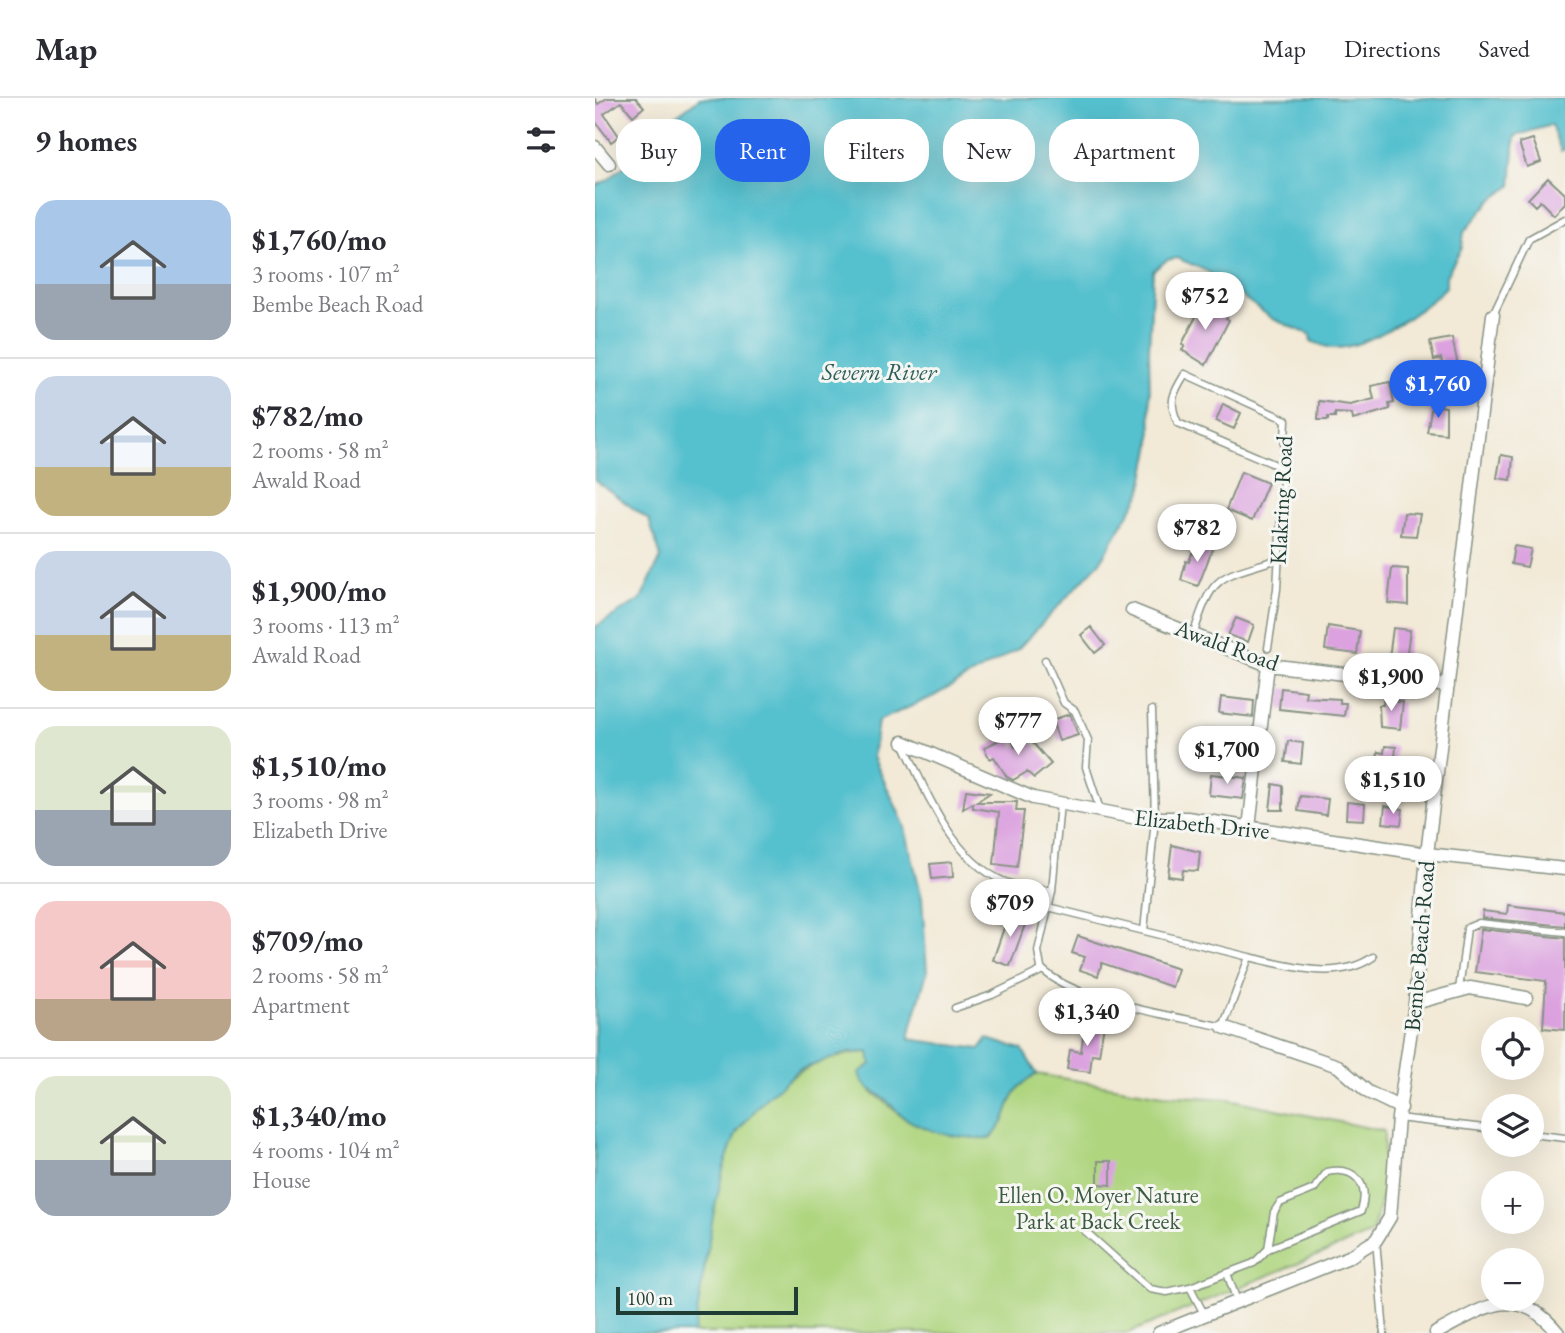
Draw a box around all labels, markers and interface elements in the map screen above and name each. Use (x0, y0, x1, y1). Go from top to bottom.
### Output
text: Map (35, 27, 97, 70)
text: Map (1263, 33, 1306, 64)
text: Directions (1344, 33, 1441, 64)
text: Saved (1479, 33, 1530, 64)
chip: Buy (616, 119, 701, 182)
chip: Rent (715, 119, 810, 182)
chip: Filters (824, 119, 929, 182)
chip: New (943, 119, 1035, 182)
chip: Apartment (1049, 119, 1199, 182)
text: 9 homes (35, 121, 137, 160)
icon: filters (522, 121, 560, 159)
text: $1,760/mo (252, 220, 386, 259)
icon: home (91, 228, 175, 312)
text: 3 rooms · 107 m² (252, 259, 400, 289)
pin: $752 (1164, 272, 1246, 332)
text: $752 (1181, 280, 1229, 310)
text: Bembe Beach Road (252, 289, 423, 319)
water label: Severn River (821, 356, 938, 387)
pin: $1,760 (1381, 360, 1495, 420)
text: $1,760 (1406, 368, 1470, 398)
text: $782/mo (252, 396, 363, 435)
icon: home (91, 404, 175, 488)
street label: Klakring Road (1263, 434, 1299, 565)
text: 2 rooms · 58 m² (252, 435, 389, 465)
text: Awald Road (252, 465, 361, 495)
pin: $782 (1156, 504, 1238, 564)
text: $782 (1173, 512, 1221, 542)
text: $1,900/mo (252, 571, 386, 610)
icon: home (91, 579, 175, 663)
text: 3 rooms · 113 m² (252, 610, 400, 640)
street label: Awald Road (1170, 612, 1284, 678)
text: Awald Road (252, 640, 361, 670)
pin: $1,900 (1334, 654, 1448, 713)
text: $1,900 (1359, 661, 1423, 691)
pin: $777 (977, 698, 1059, 757)
text: $777 (994, 705, 1042, 735)
pin: $1,700 (1170, 726, 1284, 786)
text: $1,700 (1195, 734, 1259, 764)
text: $1,510/mo (252, 746, 386, 785)
icon: home (91, 754, 175, 838)
pin: $1,510 (1336, 756, 1450, 816)
text: $1,510 (1361, 764, 1425, 794)
text: 3 rooms · 98 m² (252, 785, 389, 815)
street label: Elizabeth Drive (1133, 802, 1271, 846)
text: Elizabeth Drive (252, 815, 388, 845)
street label: Bembe Beach Road (1397, 859, 1441, 1033)
pin: $709 (969, 880, 1051, 939)
text: $709 (986, 887, 1034, 917)
text: $709/mo (252, 921, 363, 960)
icon: home (91, 929, 175, 1013)
text: 2 rooms · 58 m² (252, 960, 389, 990)
pin: $1,340 (1030, 988, 1144, 1048)
text: Apartment (252, 990, 350, 1020)
text: $1,340 (1055, 996, 1119, 1026)
map controls (1481, 1017, 1544, 1311)
button: locate (1481, 1017, 1544, 1080)
button: layers (1481, 1094, 1544, 1157)
text: $1,340/mo (252, 1096, 386, 1135)
icon: home (91, 1104, 175, 1188)
text: 4 rooms · 104 m² (252, 1135, 400, 1165)
text: House (252, 1165, 311, 1195)
button: + (1481, 1171, 1544, 1234)
park label: Ellen O. Moyer Nature Park at Back Creek (997, 1180, 1199, 1236)
button: − (1481, 1248, 1544, 1311)
scale bar (616, 1284, 798, 1316)
text: 100 m (627, 1286, 673, 1311)

